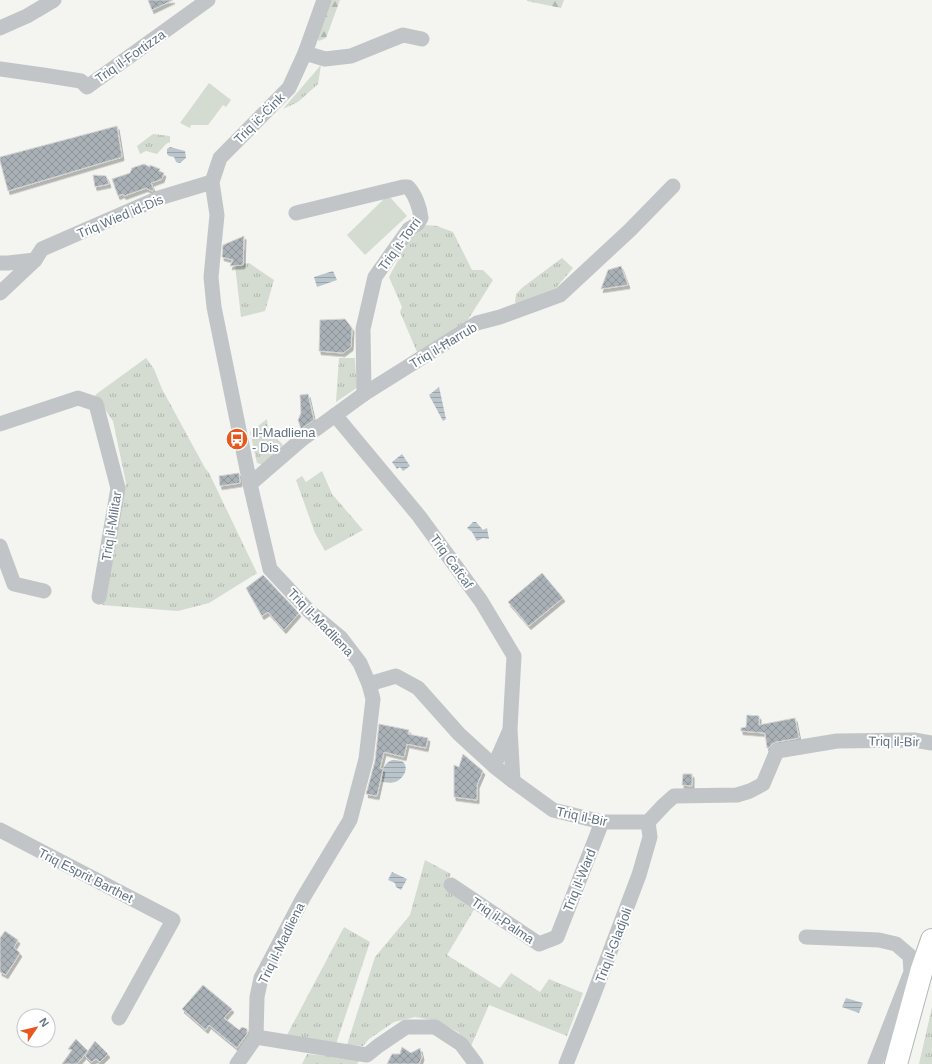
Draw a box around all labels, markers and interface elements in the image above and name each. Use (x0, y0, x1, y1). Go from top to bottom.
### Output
street label: Triq il-Fortizza (92, 26, 169, 86)
street label: Triq iċ-Ċink (231, 90, 288, 147)
street label: Triq Wied id-Dis (75, 191, 166, 241)
street label: Triq it-Torri (375, 215, 424, 274)
street label: Triq il-Ħarrub (407, 320, 479, 371)
place label: Il-Madliena - Dis (252, 425, 316, 455)
bus stop icon: Il-Madliena - Dis (224, 426, 250, 452)
street label: Triq il-Militar (99, 490, 125, 562)
street label: Triq Ċafċaf (427, 531, 476, 592)
street label: Triq il-Madliena (285, 585, 357, 660)
street label: Triq il-Bir (868, 734, 921, 749)
street label: Triq il-Bir (555, 804, 609, 829)
street label: Triq Esprit Barthet (36, 845, 136, 906)
street label: Triq il-Ward (560, 847, 599, 914)
street label: Triq il-Palma (468, 894, 538, 947)
street label: Triq il-Madliena (255, 900, 308, 986)
street label: Triq il-Gladjoli (592, 906, 635, 985)
north arrow (16, 1008, 56, 1048)
text: N (37, 1016, 51, 1029)

